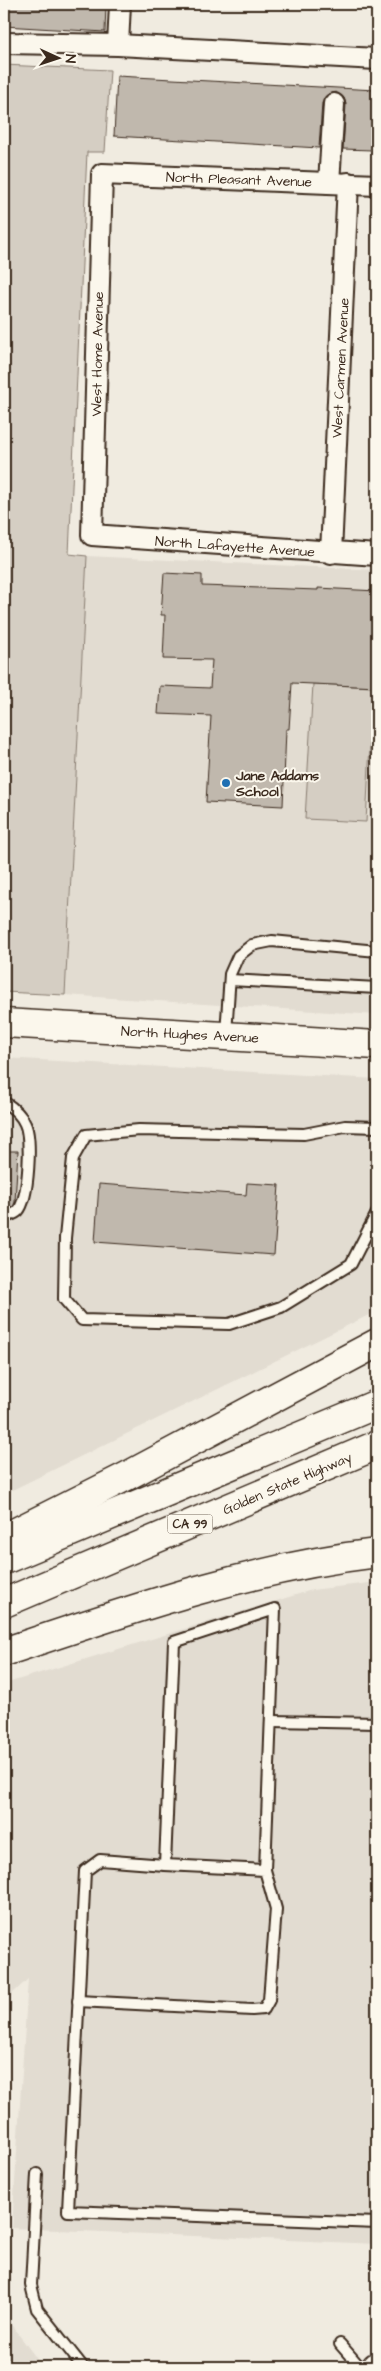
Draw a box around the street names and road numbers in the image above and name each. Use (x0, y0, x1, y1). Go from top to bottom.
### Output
street label: North Pleasant Avenue (166, 167, 313, 193)
street label: West Home Avenue (87, 291, 109, 417)
street label: West Carmen Avenue (327, 297, 355, 439)
street label: North Lafayette Avenue (154, 531, 316, 563)
street label: North Hughes Avenue (121, 1021, 260, 1049)
street label: Golden State Highway (220, 1448, 355, 1520)
road number: CA 99 (168, 1515, 212, 1534)

